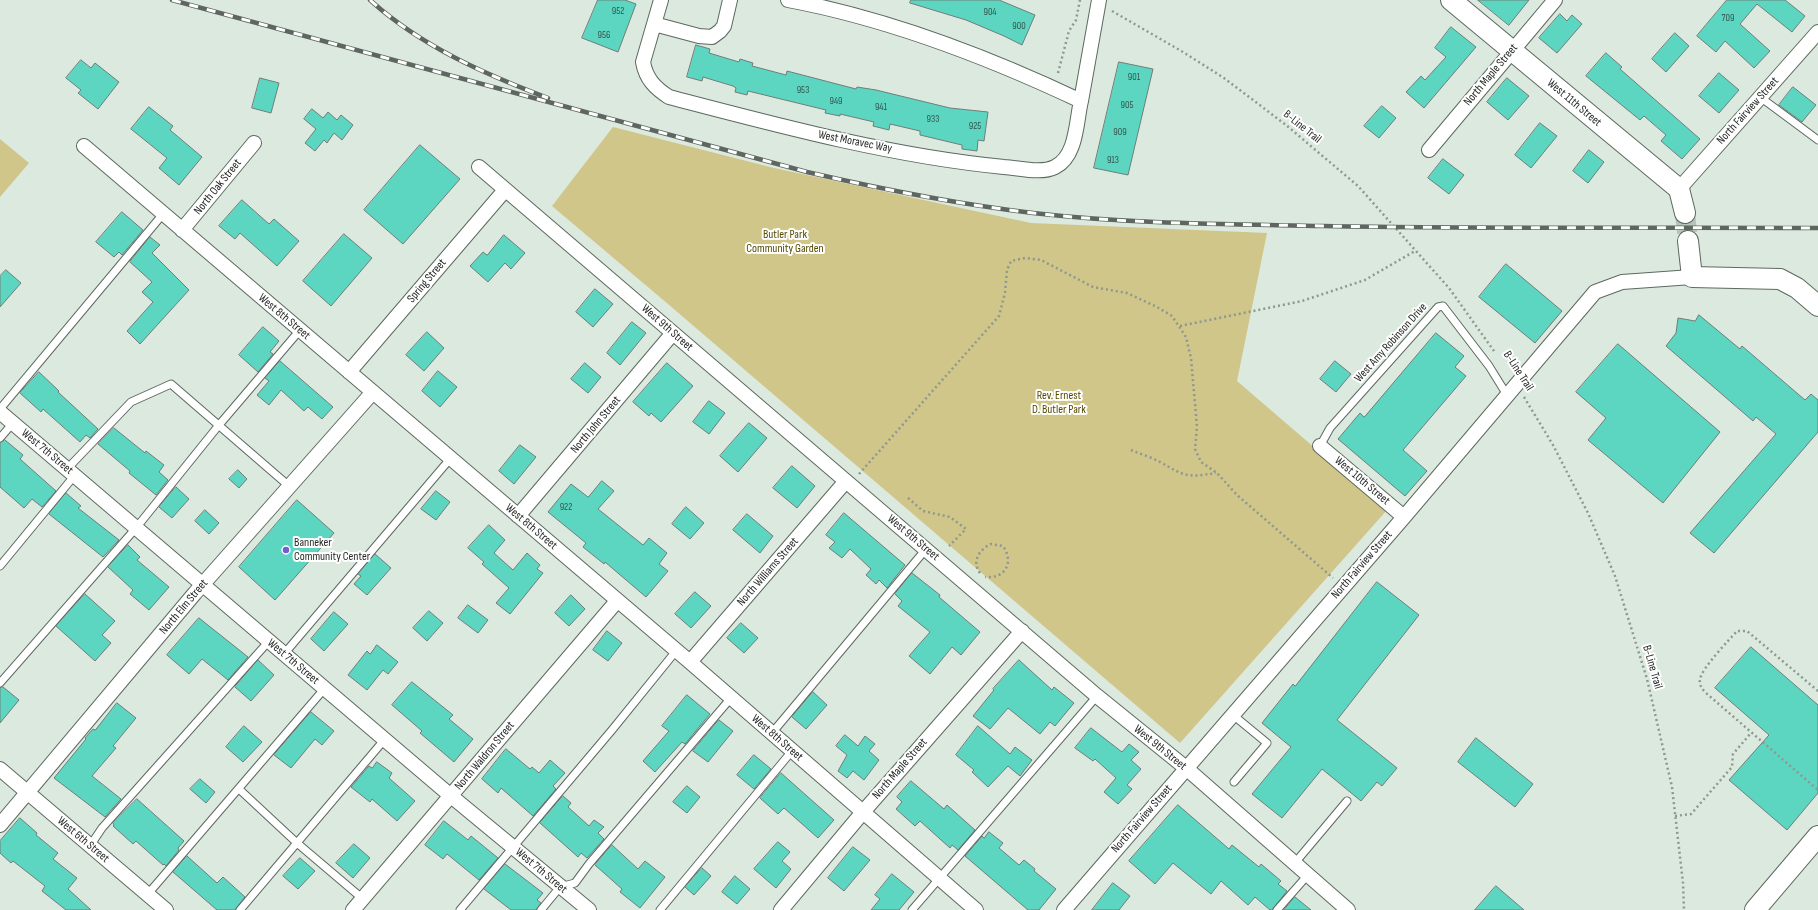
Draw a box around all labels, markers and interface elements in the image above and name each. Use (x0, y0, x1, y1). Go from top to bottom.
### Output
house number: 952 (612, 5, 624, 17)
house number: 904 (983, 6, 997, 18)
house number: 709 (1722, 12, 1734, 24)
house number: 900 (1012, 20, 1026, 32)
house number: 956 (598, 29, 610, 41)
street label: North Maple Street (1461, 41, 1521, 109)
house number: 901 (1128, 71, 1140, 83)
street label: North Fairview Street (1714, 74, 1782, 148)
street label: West 11th Street (1544, 76, 1604, 130)
house number: 953 (797, 84, 809, 96)
house number: 949 (829, 95, 843, 107)
house number: 905 (1121, 99, 1133, 111)
house number: 941 (875, 101, 887, 113)
street label: B-Line Trail (1280, 107, 1324, 147)
house number: 933 (927, 113, 939, 125)
house number: 925 (969, 120, 981, 132)
house number: 909 (1113, 126, 1127, 138)
street label: West Moravec Way (817, 128, 893, 156)
house number: 913 (1107, 154, 1119, 166)
street label: North Oak Street (191, 156, 245, 218)
park label: Butler Park Community Garden (746, 228, 824, 256)
street label: Spring Street (404, 256, 450, 306)
street label: West 8th Street (255, 291, 313, 343)
street label: West Amy Robinson Drive (1352, 300, 1430, 386)
street label: West 9th Street (638, 302, 696, 354)
street label: B-Line Trail (1500, 348, 1536, 394)
park label: Rev. Ernest D. Butler Park (1032, 389, 1086, 417)
street label: North John Street (568, 393, 624, 457)
street label: West 7th Street (18, 426, 76, 478)
street label: West 10th Street (1331, 454, 1393, 508)
street label: West 8th Street (502, 501, 560, 553)
house number: 922 (560, 501, 572, 513)
street label: West 9th Street (884, 512, 942, 564)
street label: North Fairview Street (1328, 528, 1396, 602)
street label: North Williams Street (734, 535, 802, 609)
place label: Banneker Community Center (294, 536, 370, 564)
marker: Banneker Community Center (281, 545, 291, 555)
street label: North Elm Street (157, 577, 211, 637)
street label: West 7th Street (264, 636, 322, 688)
street label: B-Line Trail (1639, 644, 1665, 690)
street label: West 8th Street (748, 712, 806, 764)
street label: North Waldron Street (452, 719, 518, 793)
street label: West 9th Street (1131, 722, 1189, 774)
street label: North Maple Street (870, 735, 930, 803)
street label: North Fairview Street (1108, 782, 1176, 856)
street label: West 6th Street (54, 814, 112, 866)
street label: West 7th Street (512, 845, 570, 897)

